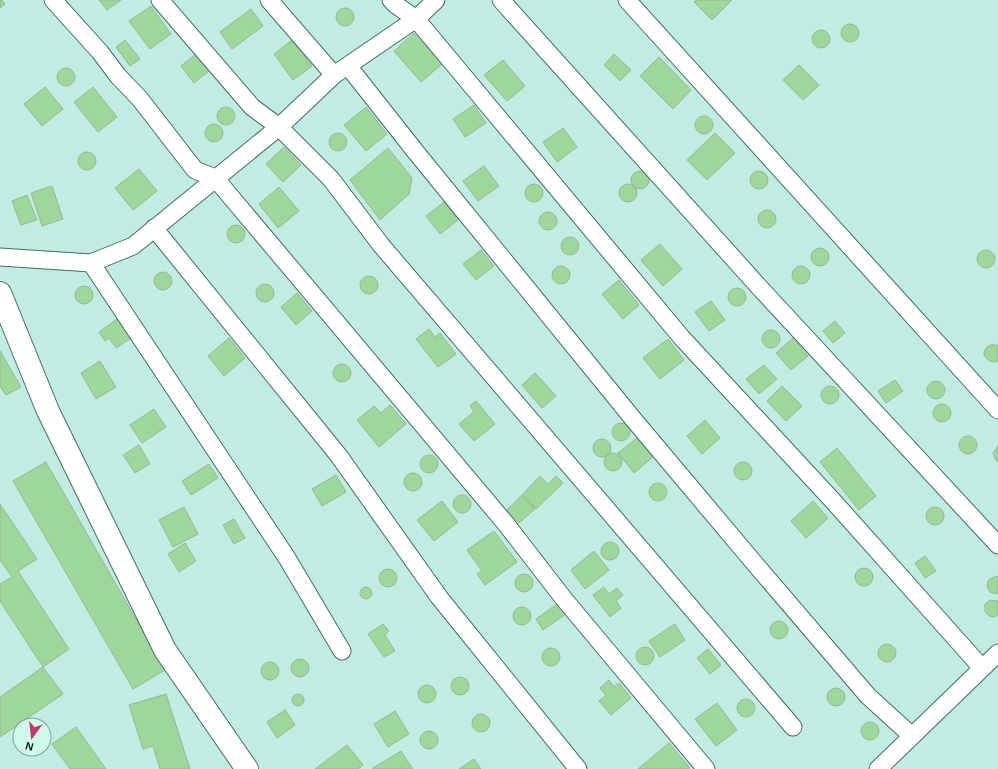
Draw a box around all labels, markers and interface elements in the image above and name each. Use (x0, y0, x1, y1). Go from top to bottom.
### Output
north arrow (12, 717, 52, 757)
text: N (24, 740, 35, 753)

